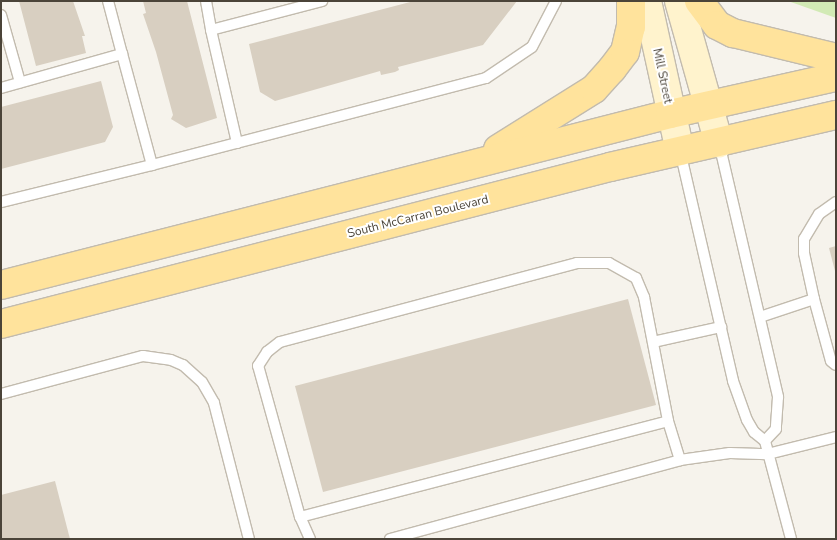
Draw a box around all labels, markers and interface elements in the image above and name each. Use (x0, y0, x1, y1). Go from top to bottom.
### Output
street label: Mill Street (649, 47, 675, 105)
street label: South McCarran Boulevard (346, 193, 490, 241)

